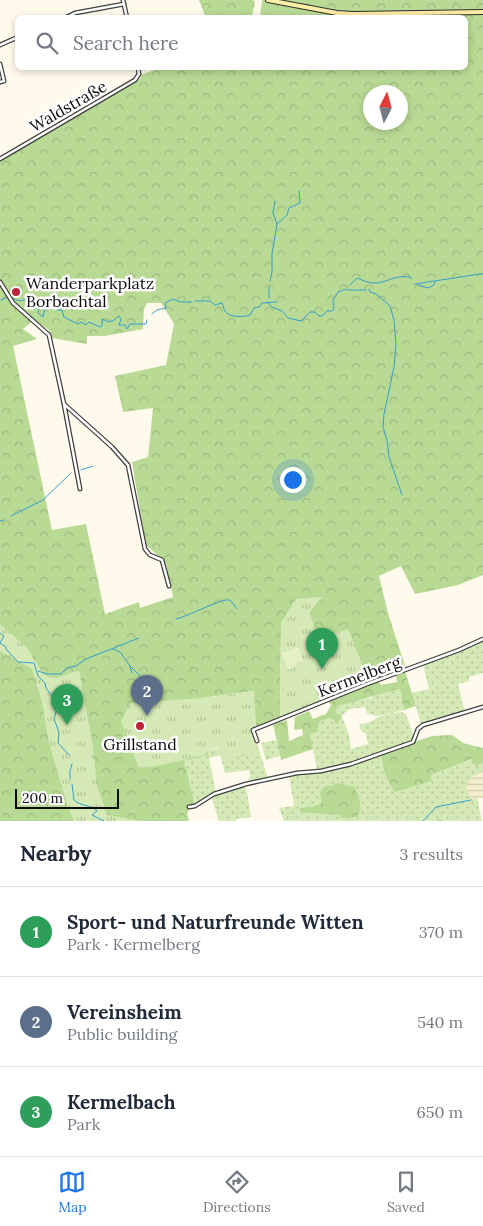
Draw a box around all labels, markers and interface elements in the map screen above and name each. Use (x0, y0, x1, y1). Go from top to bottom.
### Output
search box (15, 15, 468, 70)
icon: search (33, 29, 61, 57)
text: Search here (73, 31, 179, 55)
street label: Waldstraße (26, 76, 110, 136)
north arrow (363, 85, 408, 130)
place label: Wanderparkplatz Borbachtal (26, 273, 154, 311)
marker: Wanderparkplatz Borbachtal (10, 286, 22, 298)
your location (280, 467, 306, 493)
pin: 1 (306, 628, 338, 669)
street label: Kermelberg (315, 651, 404, 701)
pin: 2 (131, 675, 163, 716)
pin: 3 (51, 684, 83, 725)
marker: Grillstand (134, 720, 146, 732)
place label: Grillstand (103, 734, 177, 754)
scale bar (15, 786, 119, 809)
text: 200 m (22, 789, 63, 807)
text: Nearby (20, 840, 91, 867)
text: 3 results (399, 844, 463, 864)
text: Sport- und Naturfreunde Witten (67, 910, 364, 934)
text: 1 (33, 922, 39, 942)
text: 370 m (419, 922, 463, 942)
text: Park · Kermelberg (67, 934, 200, 954)
text: Vereinsheim (67, 1000, 182, 1024)
text: 2 (32, 1012, 40, 1032)
text: 540 m (417, 1012, 463, 1032)
text: Public building (67, 1024, 177, 1044)
text: Kermelbach (67, 1090, 175, 1114)
text: 3 (32, 1102, 40, 1122)
text: 650 m (417, 1102, 463, 1122)
text: Park (67, 1114, 100, 1134)
tab: Map (58, 1168, 87, 1216)
tab: Directions (203, 1168, 271, 1216)
tab: Saved (387, 1168, 425, 1216)

